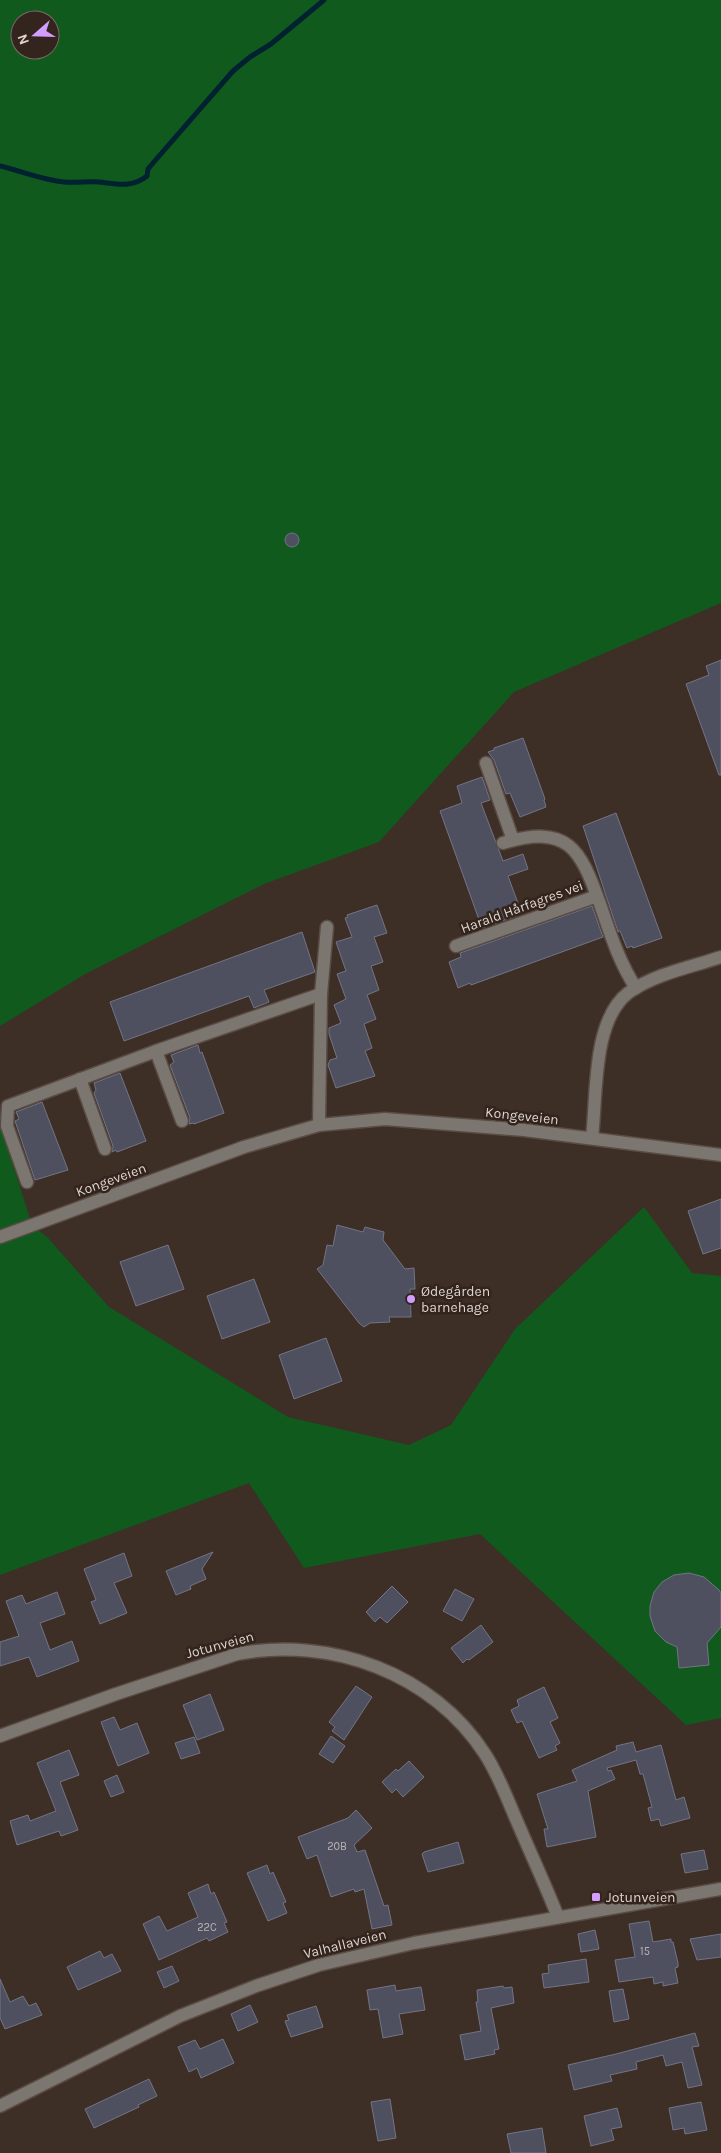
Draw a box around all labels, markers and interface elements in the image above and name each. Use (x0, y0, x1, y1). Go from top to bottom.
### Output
north arrow (10, 10, 60, 60)
text: N (14, 32, 33, 47)
street label: Harald Hårfagres vei (458, 877, 586, 937)
street label: Kongeveien (484, 1104, 560, 1128)
street label: Kongeveien (73, 1159, 149, 1201)
place label: Ødegården barnehage (421, 1283, 490, 1316)
marker: Ødegården barnehage (405, 1293, 417, 1305)
street label: Jotunveien (184, 1628, 256, 1662)
house number: 20B (327, 1840, 347, 1853)
place label: Jotunveien (606, 1889, 676, 1906)
marker: Jotunveien (590, 1891, 602, 1903)
house number: 22C (197, 1921, 217, 1934)
street label: Valhallaveien (302, 1925, 388, 1963)
house number: 15 (640, 1945, 650, 1958)

